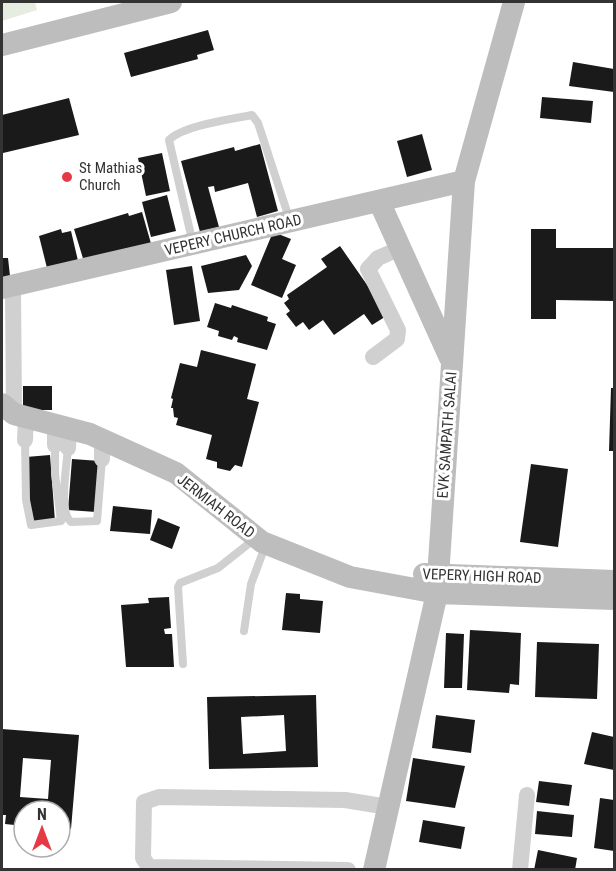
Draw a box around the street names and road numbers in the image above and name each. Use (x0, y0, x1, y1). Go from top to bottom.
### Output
street label: VEPERY CHURCH ROAD (163, 210, 303, 260)
street label: EVK SAMPATH SALAI (434, 371, 460, 499)
street label: JERMIAH ROAD (174, 470, 258, 542)
street label: VEPERY HIGH ROAD (422, 565, 542, 587)

